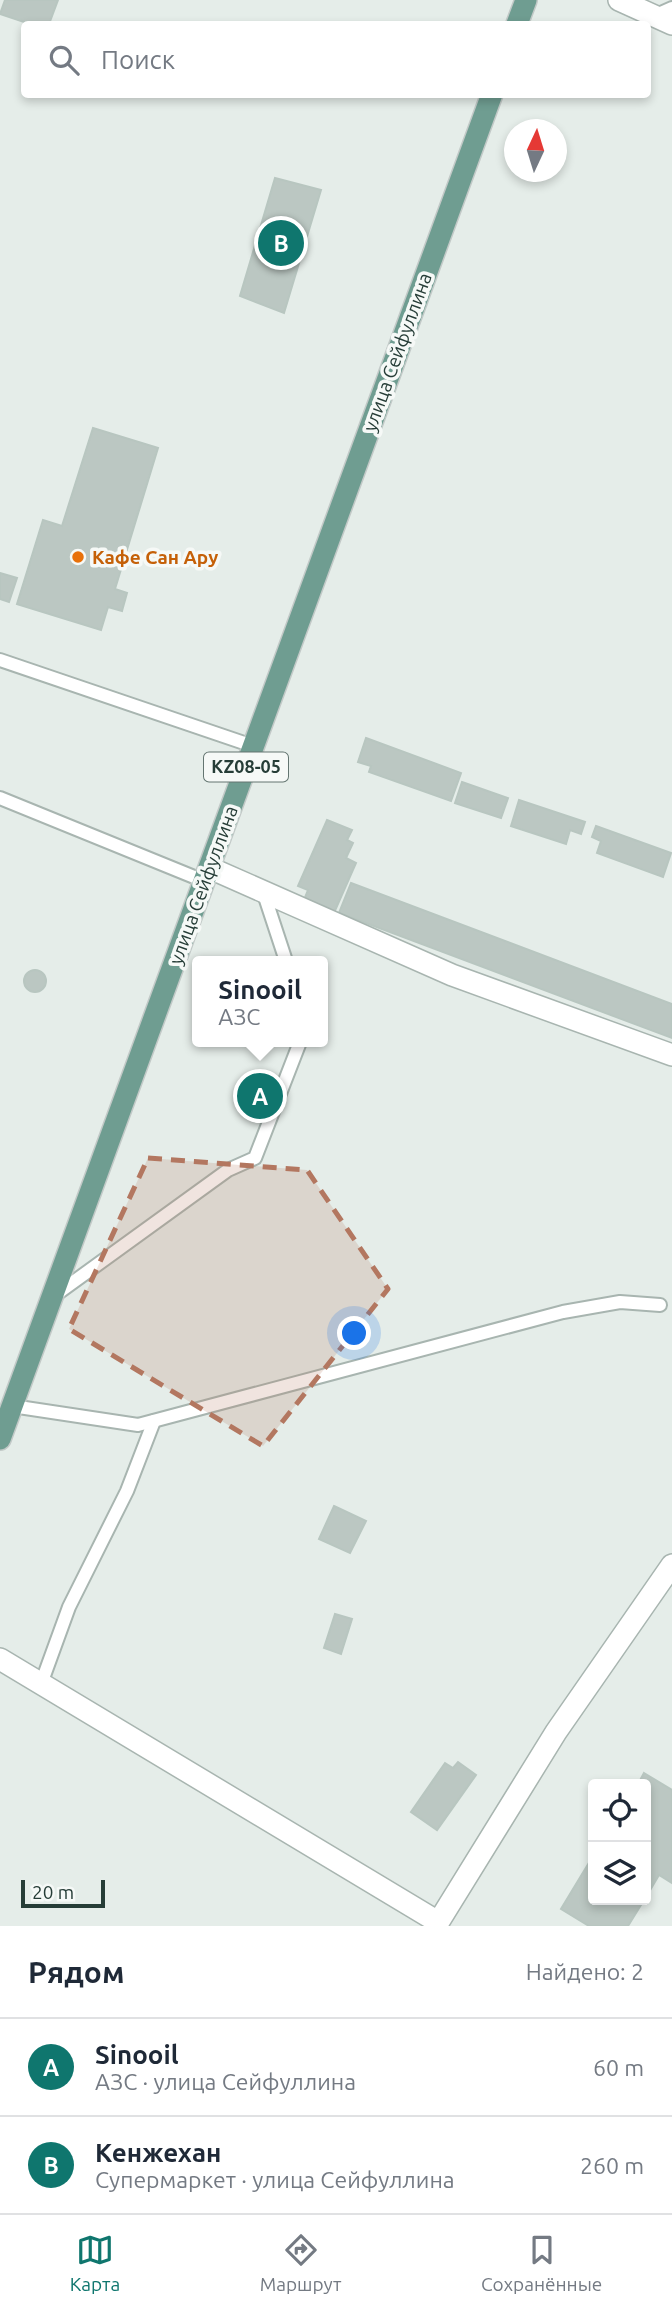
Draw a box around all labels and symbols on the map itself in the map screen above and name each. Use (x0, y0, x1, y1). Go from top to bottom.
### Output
north arrow (504, 119, 567, 182)
pin: B (258, 217, 304, 269)
street label: улица Сейфуллина (358, 270, 436, 434)
place label: Кафе Сан Ару (92, 546, 218, 568)
marker: Кафе Сан Ару (70, 549, 86, 565)
road number: KZ08-05 (204, 752, 288, 782)
street label: улица Сейфуллина (164, 803, 242, 967)
pin: A (237, 1070, 283, 1122)
your location (337, 1316, 371, 1350)
scale bar (21, 1877, 105, 1909)

